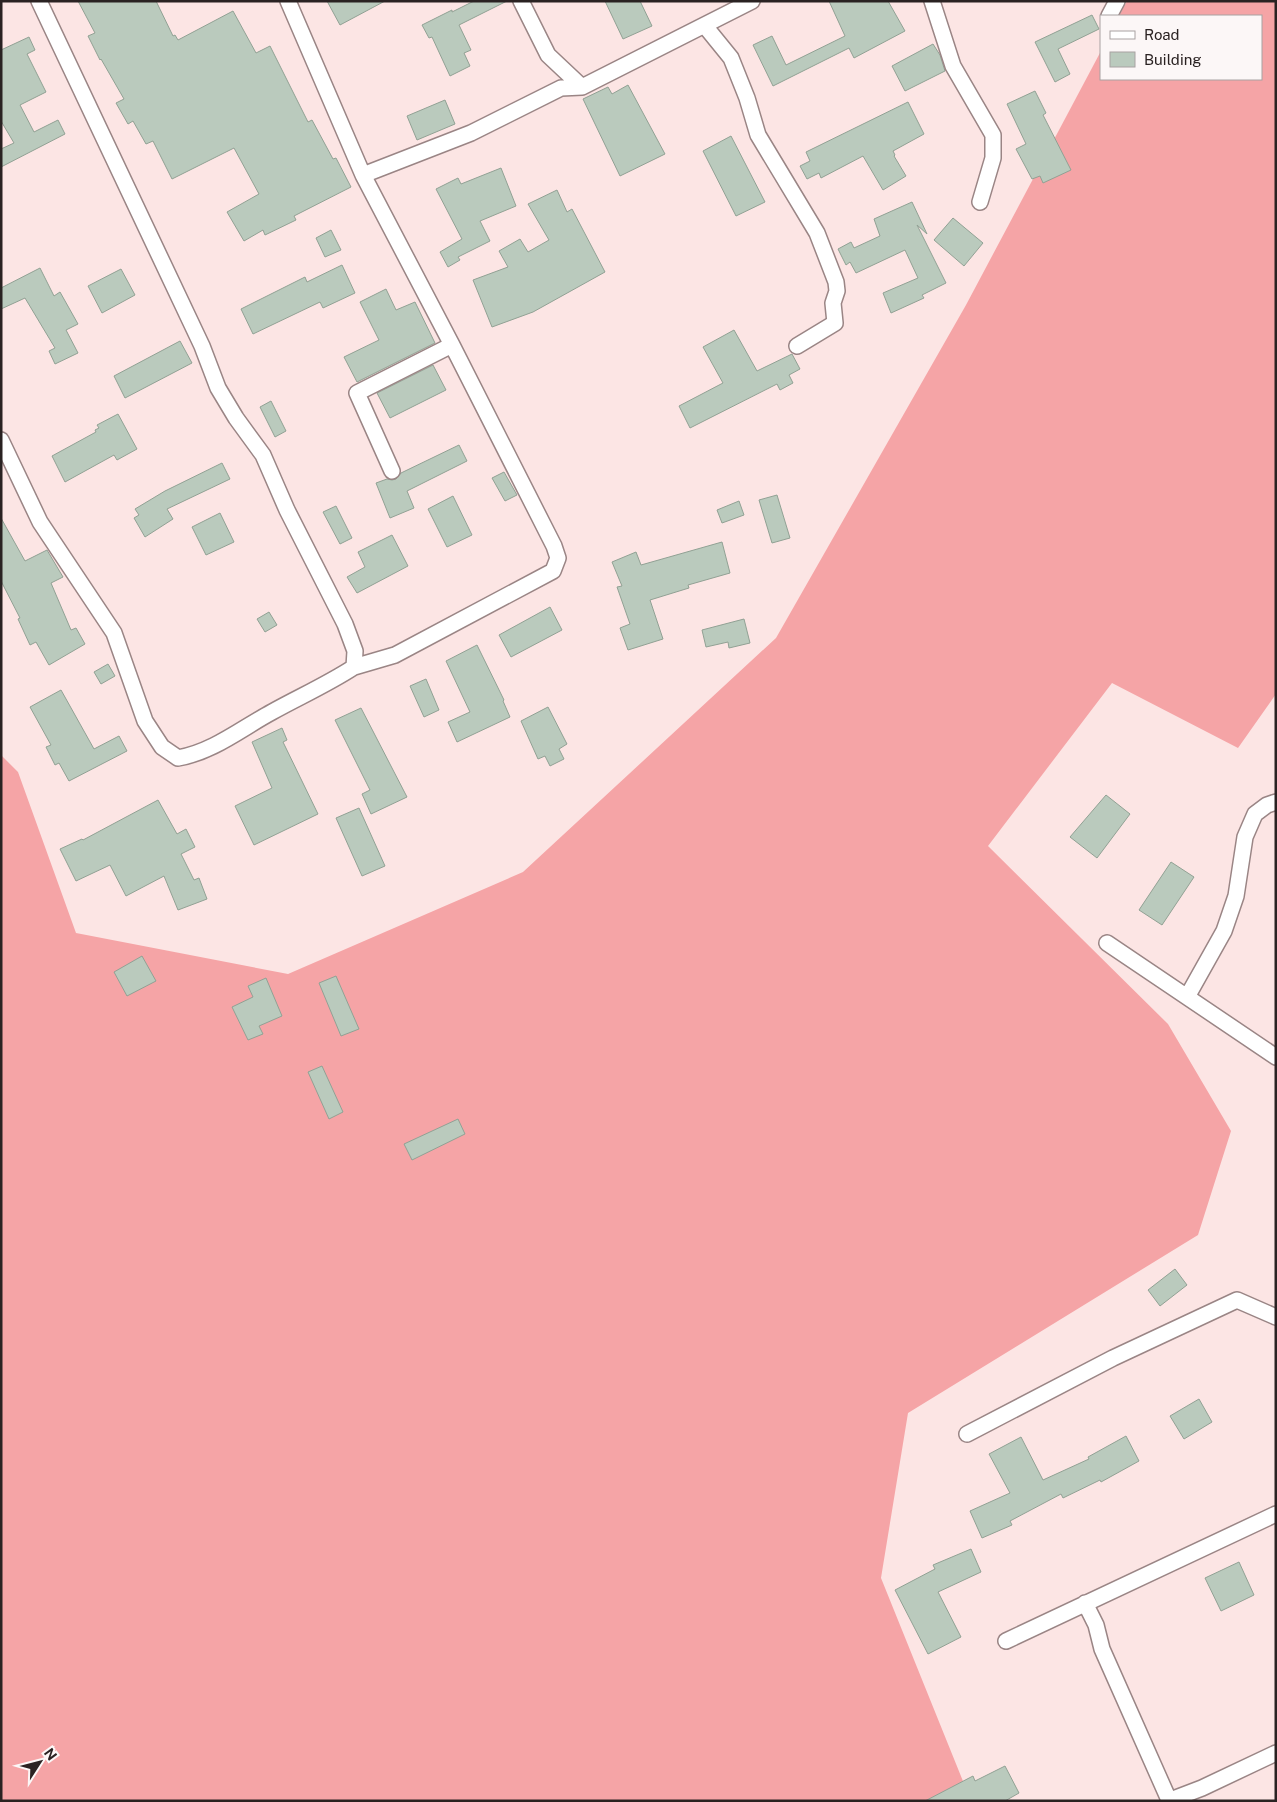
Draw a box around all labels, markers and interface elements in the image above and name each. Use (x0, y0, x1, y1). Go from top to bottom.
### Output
legend (1100, 15, 1262, 80)
text: Road (1144, 26, 1180, 43)
text: Building (1144, 51, 1202, 68)
north arrow (15, 1737, 65, 1787)
text: N (41, 1745, 60, 1763)

